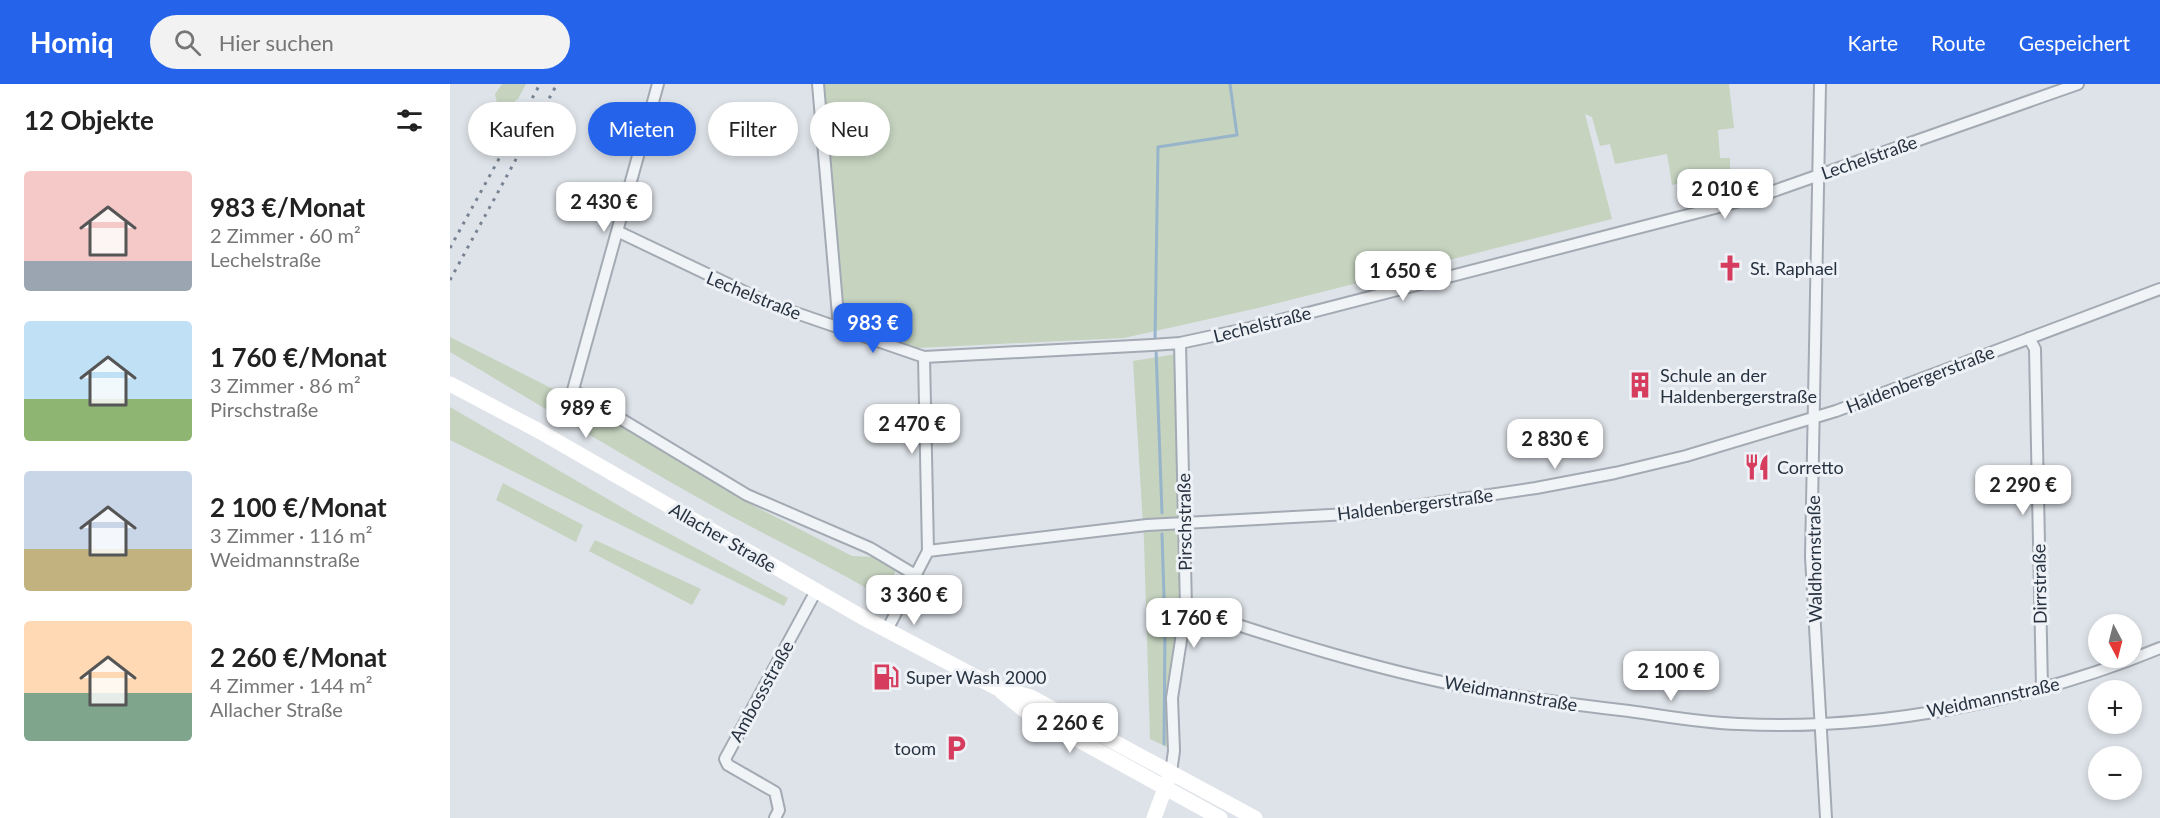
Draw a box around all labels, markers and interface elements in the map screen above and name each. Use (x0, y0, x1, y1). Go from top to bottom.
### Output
search box (150, 15, 570, 69)
text: Homiq (30, 25, 114, 59)
icon: search (171, 26, 204, 59)
text: Hier suchen (219, 29, 334, 56)
text: Karte (1848, 30, 1898, 55)
text: Route (1931, 30, 1986, 55)
text: Gespeichert (2019, 30, 2130, 55)
chip: Kaufen (468, 102, 576, 156)
chip: Mieten (588, 102, 696, 156)
chip: Filter (708, 102, 798, 156)
chip: Neu (810, 102, 890, 156)
text: 12 Objekte (24, 104, 154, 136)
icon: filters (393, 104, 426, 137)
street label: Lechelstraße (1818, 130, 1920, 184)
pin: 2 010 € (1670, 169, 1780, 220)
text: 2 010 € (1691, 176, 1759, 200)
pin: 2 430 € (549, 182, 659, 233)
text: 2 430 € (570, 189, 638, 213)
text: 983 €/Monat (210, 191, 365, 223)
icon: home (72, 195, 144, 267)
text: 2 Zimmer · 60 m² (210, 223, 361, 247)
text: Lechelstraße (210, 247, 321, 271)
pin: 1 650 € (1348, 251, 1458, 302)
church icon: St. Raphael (1715, 253, 1745, 283)
place label: St. Raphael (1750, 257, 1838, 279)
text: 1 650 € (1369, 258, 1437, 282)
street label: Lechelstraße (704, 266, 804, 324)
street label: Lechelstraße (1211, 301, 1313, 347)
pin: 983 € (831, 303, 915, 354)
text: 983 € (847, 310, 899, 334)
text: 1 760 €/Monat (210, 341, 387, 373)
street label: Haldenbergerstraße (1843, 341, 1997, 417)
icon: home (72, 345, 144, 417)
place label: Schule an der Haldenbergerstraße (1660, 364, 1817, 407)
building icon: Schule an der Haldenbergerstraße (1625, 370, 1655, 400)
text: 3 Zimmer · 86 m² (210, 373, 361, 397)
pin: 989 € (544, 388, 628, 439)
text: 989 € (560, 395, 612, 419)
text: Pirschstraße (210, 397, 318, 421)
pin: 2 470 € (857, 404, 967, 455)
text: 2 470 € (878, 411, 946, 435)
pin: 2 830 € (1500, 419, 1610, 470)
text: 2 830 € (1521, 426, 1589, 450)
restaurant icon: Corretto (1742, 452, 1772, 482)
place label: Corretto (1777, 456, 1844, 478)
pin: 2 290 € (1968, 465, 2078, 516)
text: 2 290 € (1989, 472, 2057, 496)
street label: Pirschstraße (1172, 473, 1196, 571)
street label: Haldenbergerstraße (1336, 484, 1494, 524)
text: 2 100 €/Monat (210, 491, 387, 523)
icon: home (72, 495, 144, 567)
street label: Waldhornstraße (1802, 495, 1826, 623)
street label: Allacher Straße (666, 498, 780, 576)
text: 3 Zimmer · 116 m² (210, 523, 372, 547)
street label: Dirrstraße (2027, 544, 2051, 624)
text: Weidmannstraße (210, 547, 360, 571)
pin: 3 360 € (859, 575, 969, 626)
text: 3 360 € (880, 582, 948, 606)
pin: 1 760 € (1139, 598, 1249, 649)
text: 1 760 € (1160, 605, 1228, 629)
north arrow (2088, 614, 2142, 668)
map controls (2088, 614, 2142, 800)
street label: Ambossstraße (724, 637, 798, 745)
text: 2 260 €/Monat (210, 641, 387, 673)
icon: home (72, 645, 144, 717)
pin: 2 100 € (1616, 651, 1726, 702)
text: 2 100 € (1637, 658, 1705, 682)
fuel station icon: Super Wash 2000 (871, 662, 901, 692)
place label: Super Wash 2000 (906, 666, 1047, 688)
street label: Weidmannstraße (1443, 670, 1579, 716)
street label: Weidmannstraße (1925, 672, 2061, 722)
text: 4 Zimmer · 144 m² (210, 673, 372, 697)
button: + (2088, 680, 2142, 734)
text: Allacher Straße (210, 697, 343, 721)
pin: 2 260 € (1015, 703, 1125, 754)
text: 2 260 € (1036, 710, 1104, 734)
parking icon: toom (941, 733, 971, 763)
place label: toom (894, 737, 936, 759)
button: − (2088, 746, 2142, 800)

